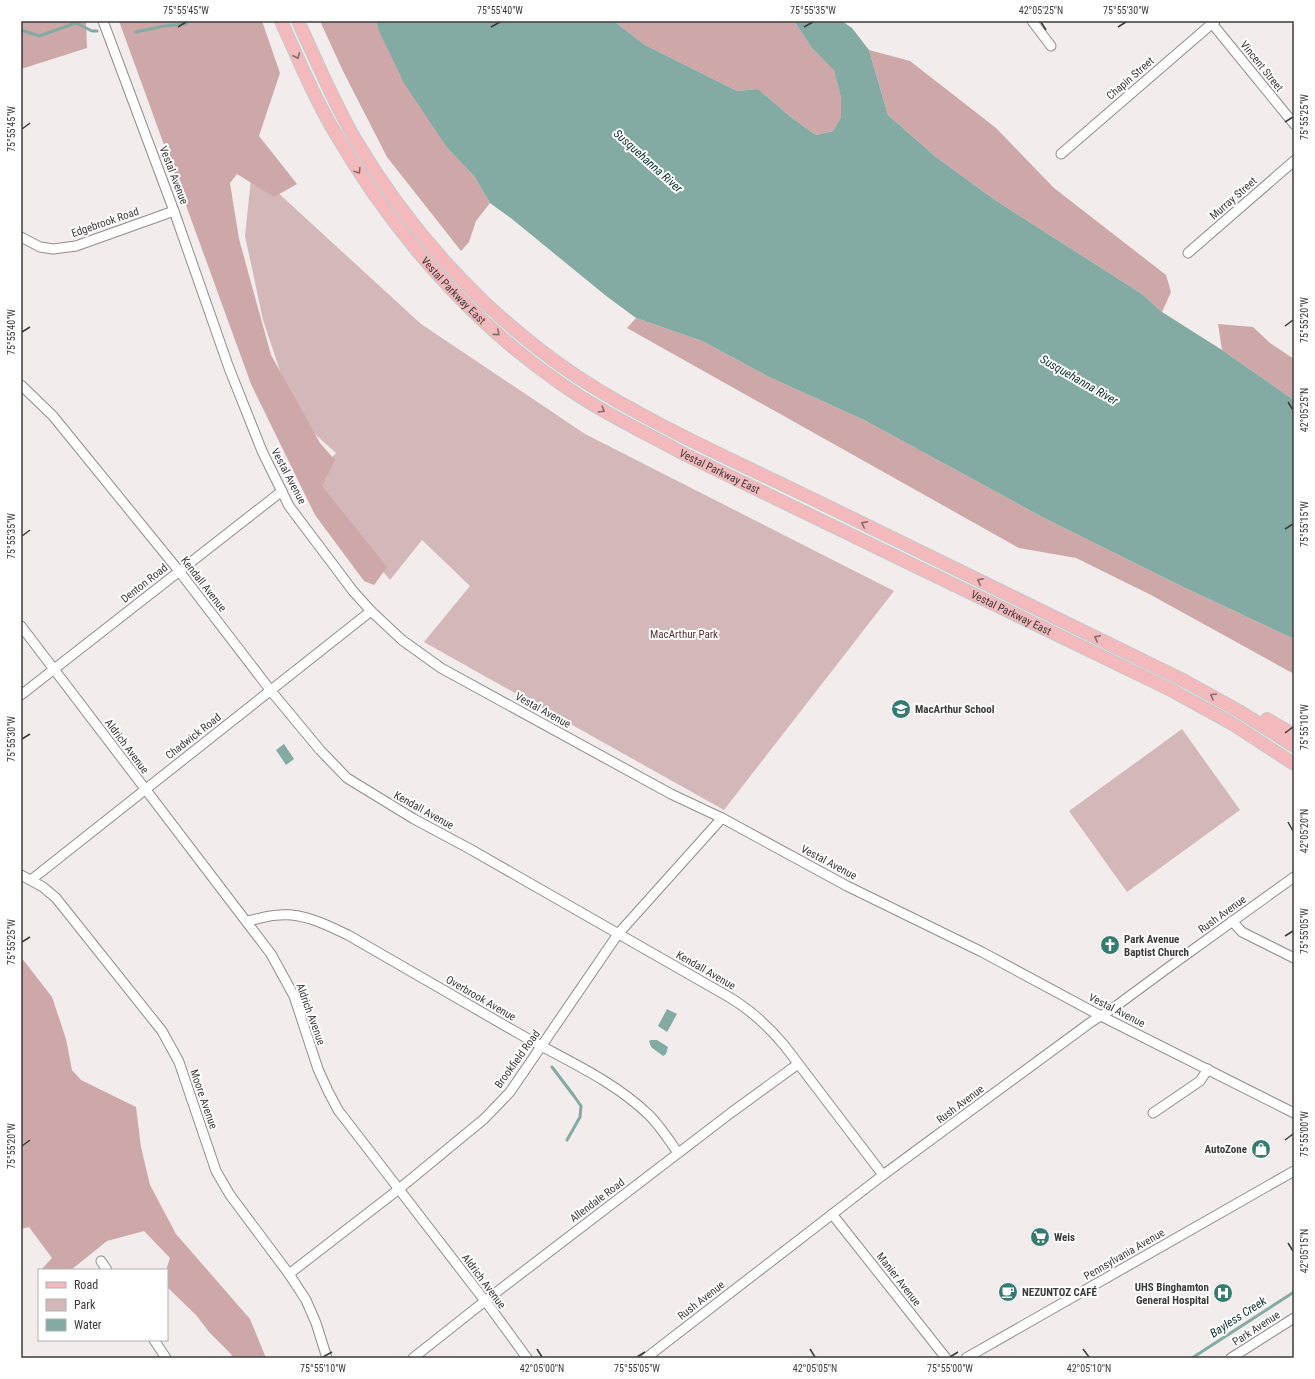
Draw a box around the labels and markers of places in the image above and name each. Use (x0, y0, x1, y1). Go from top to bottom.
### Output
school or university icon: MacArthur School (890, 698, 912, 720)
place label: MacArthur School (915, 703, 995, 716)
place label: Park Avenue Baptist Church (1124, 933, 1189, 959)
church icon: Park Avenue Baptist Church (1099, 934, 1121, 956)
shop icon: AutoZone (1250, 1138, 1272, 1160)
place label: AutoZone (1205, 1143, 1247, 1156)
supermarket icon: Weis (1029, 1226, 1051, 1248)
place label: Weis (1054, 1231, 1075, 1244)
cafe icon: NEZUNTOZ CAFÉ (997, 1281, 1019, 1303)
place label: UHS Binghamton General Hospital (1135, 1281, 1209, 1307)
hospital icon: UHS Binghamton General Hospital (1212, 1282, 1234, 1304)
place label: NEZUNTOZ CAFÉ (1022, 1286, 1098, 1299)

